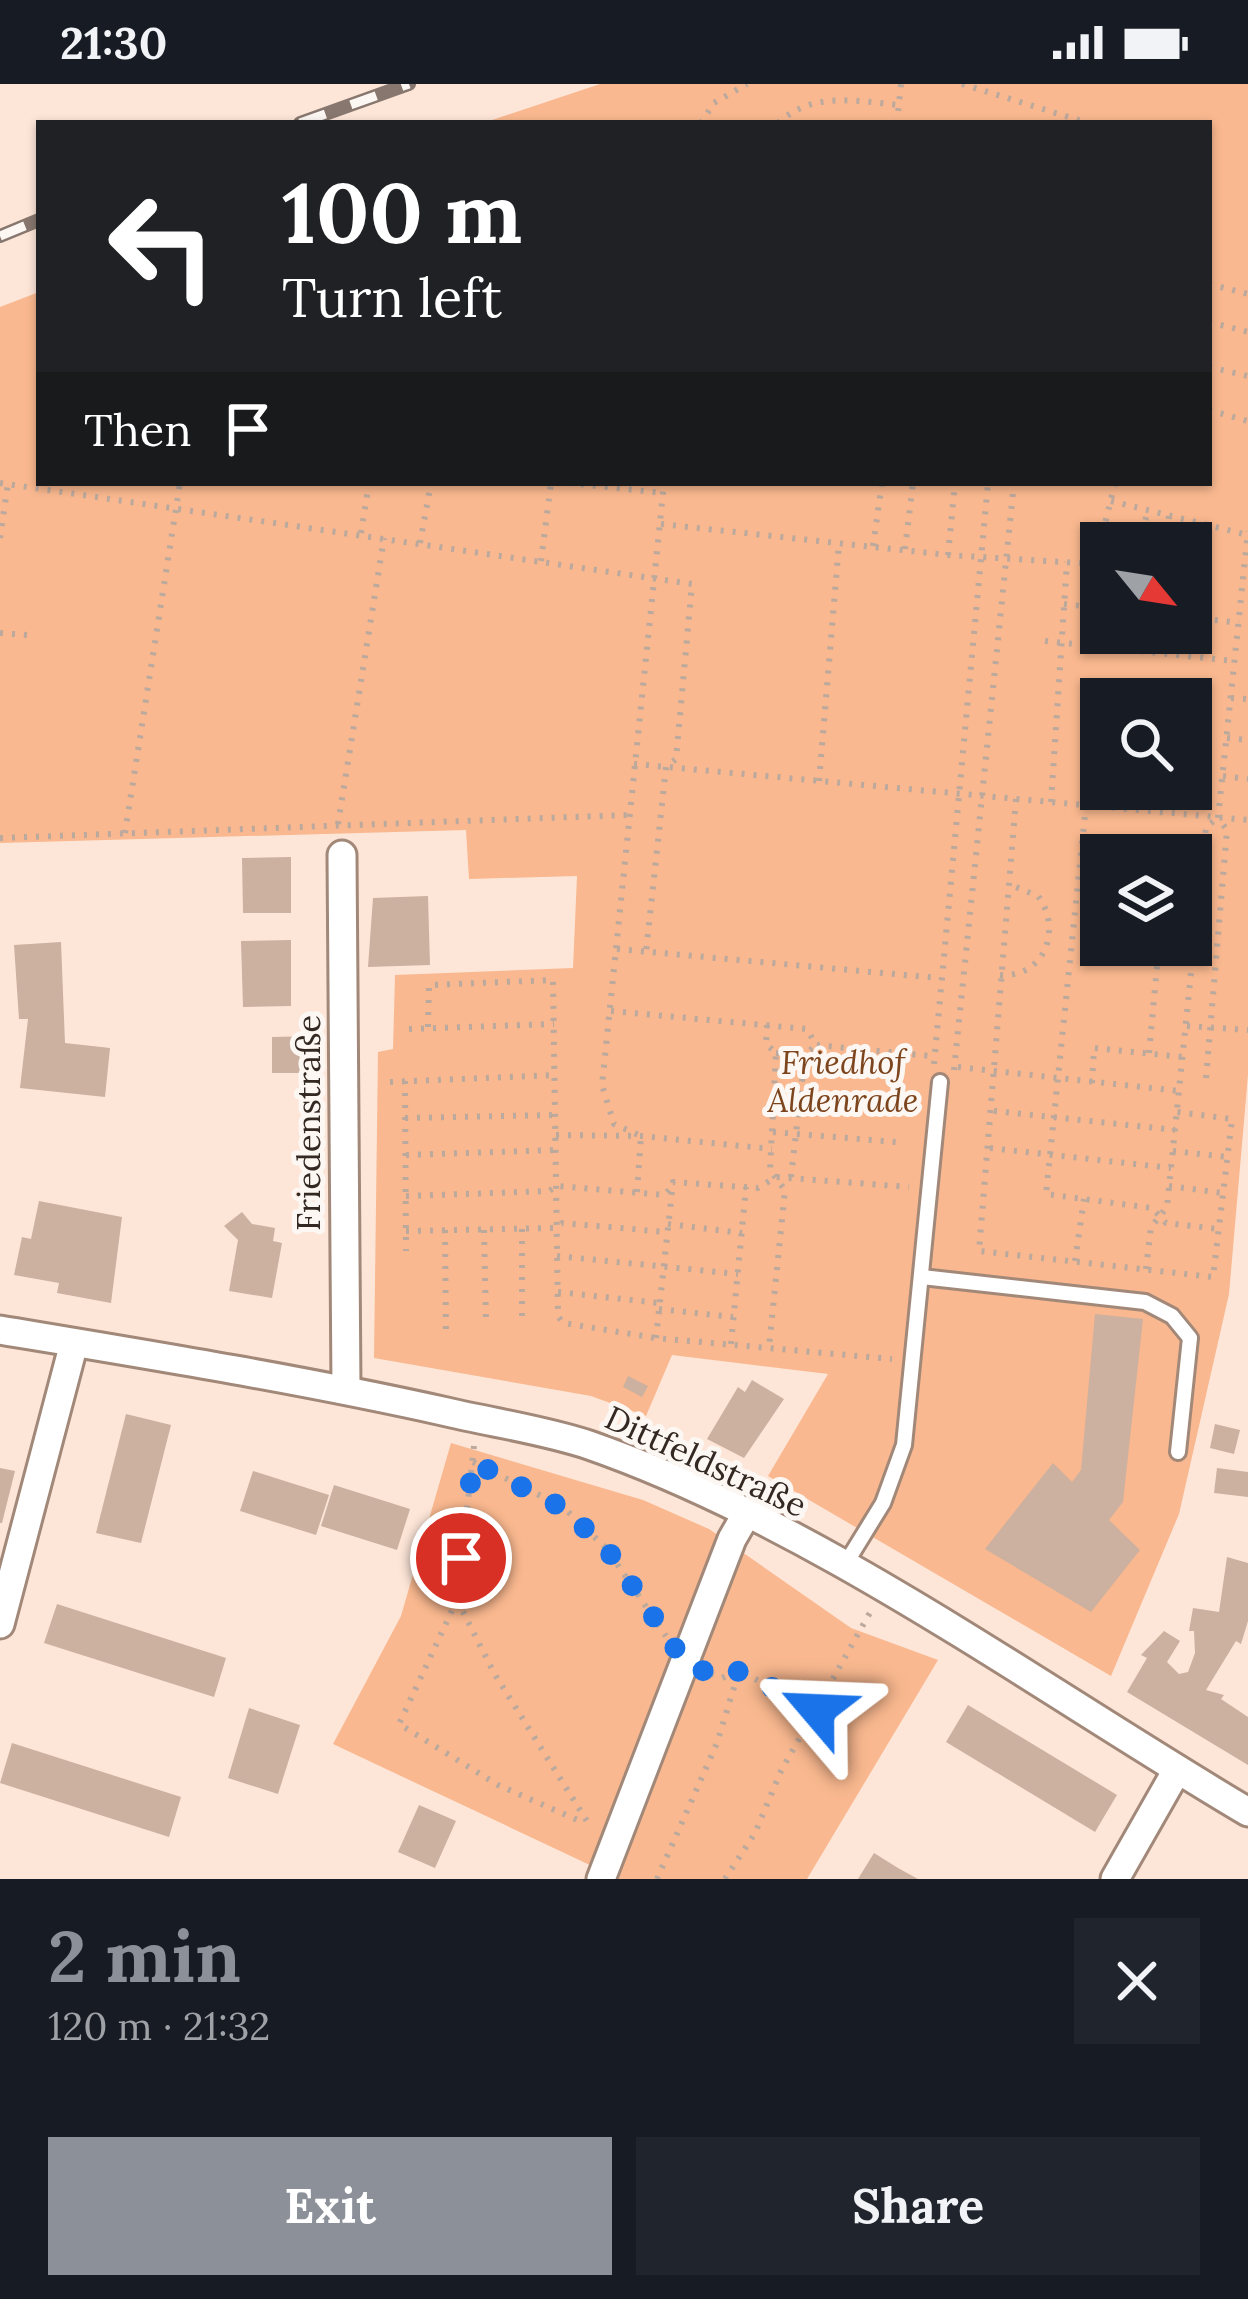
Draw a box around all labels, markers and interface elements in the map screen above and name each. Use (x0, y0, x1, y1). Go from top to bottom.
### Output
text: 21:30 (60, 14, 167, 71)
text: 100 m (282, 158, 522, 266)
icon: left (84, 168, 240, 324)
text: Turn left (282, 263, 502, 332)
icon: arrive (215, 396, 281, 462)
text: Then (84, 401, 191, 458)
north arrow (1080, 522, 1212, 654)
map controls (1080, 522, 1212, 966)
button: search (1080, 678, 1212, 810)
button: layers (1080, 834, 1212, 966)
street label: Friedenstraße (287, 1015, 329, 1231)
park label: Friedhof Aldenrade (767, 1041, 918, 1121)
street label: Dittfeldstraße (599, 1396, 813, 1526)
pin (410, 1507, 512, 1609)
icon: arrive (428, 1525, 494, 1591)
position arrow (754, 1647, 880, 1773)
text: 2 min (48, 1910, 241, 2002)
button: close (1074, 1918, 1200, 2044)
text: 120 m · 21:32 (48, 2001, 270, 2051)
button: Exit (48, 2137, 612, 2275)
button: Share (636, 2137, 1200, 2275)

